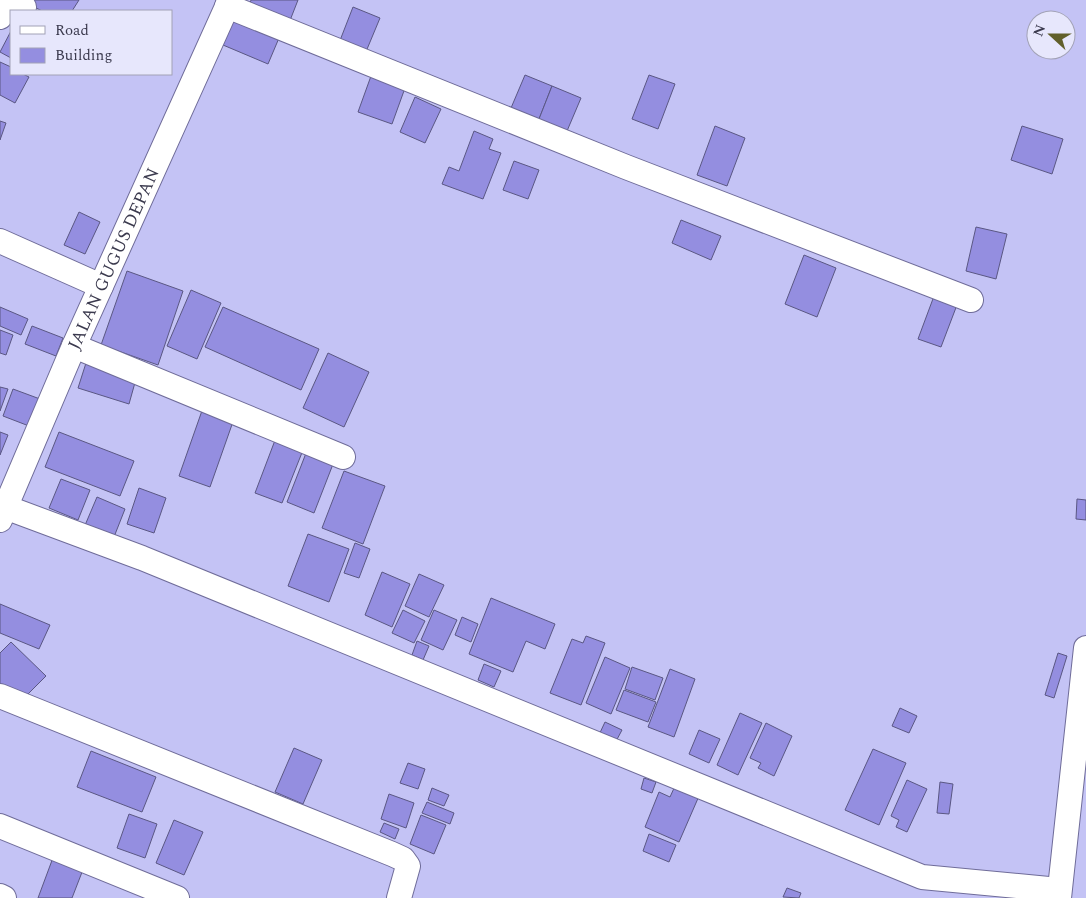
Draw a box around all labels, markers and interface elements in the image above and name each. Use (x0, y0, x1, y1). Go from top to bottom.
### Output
legend (10, 10, 172, 75)
north arrow (1026, 10, 1076, 60)
text: Road (55, 19, 89, 42)
text: N (1027, 21, 1051, 40)
text: Building (55, 44, 112, 67)
street label: JALAN GUGUS DEPAN (61, 163, 167, 354)

